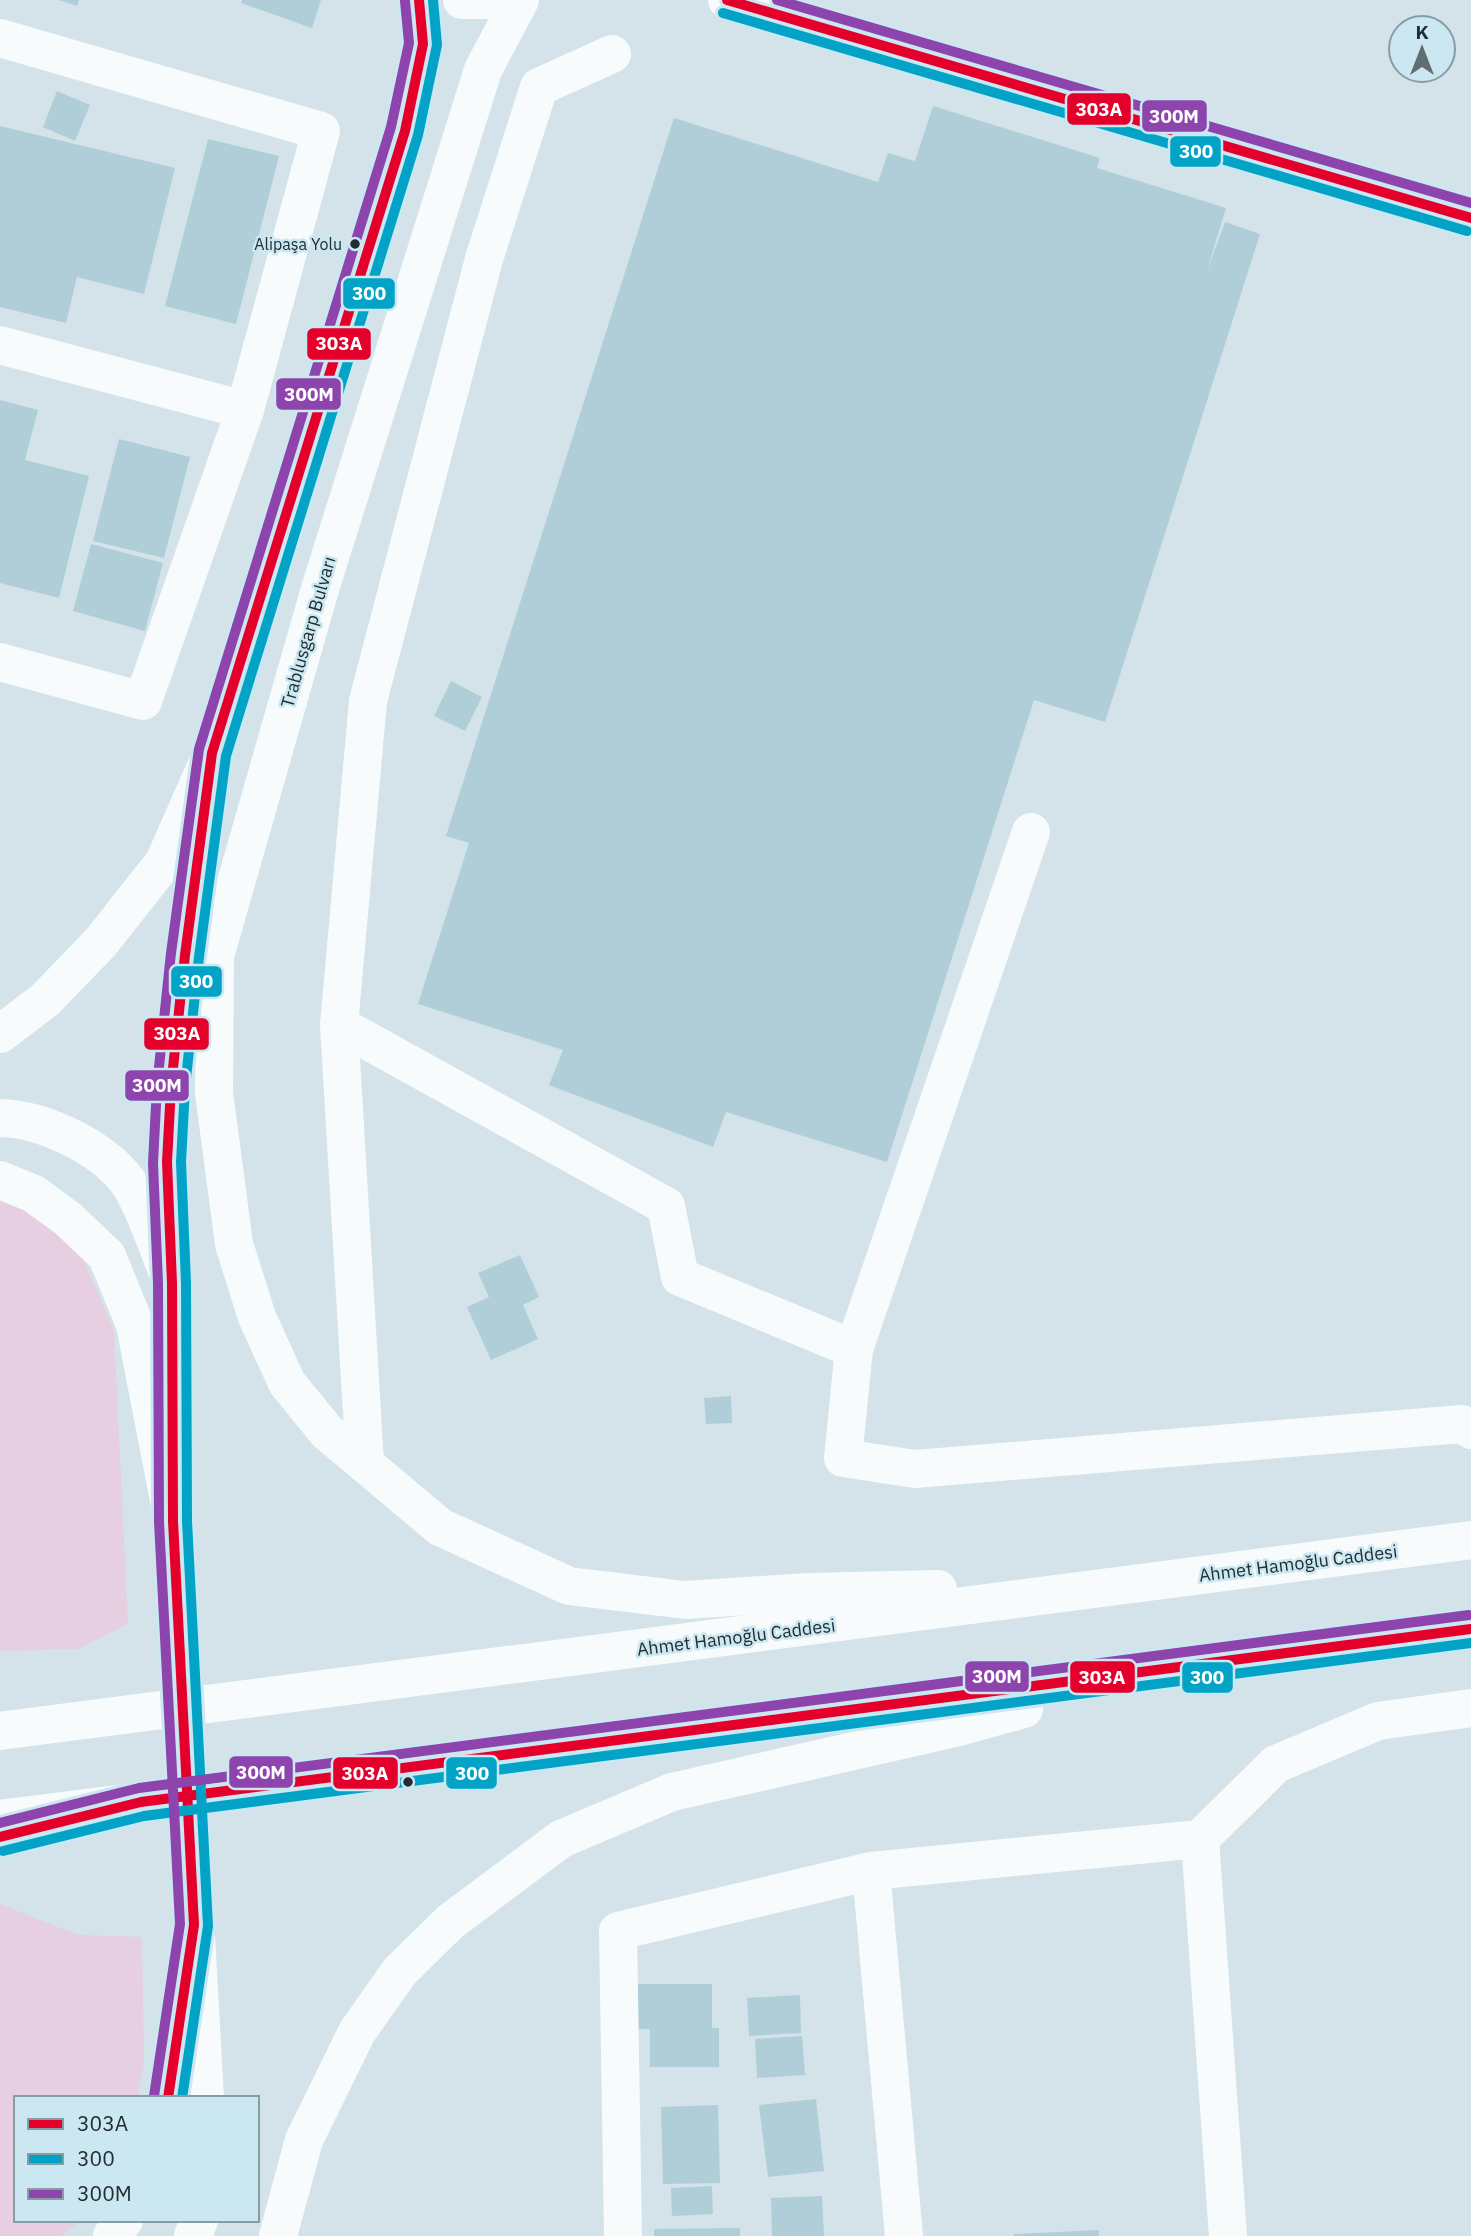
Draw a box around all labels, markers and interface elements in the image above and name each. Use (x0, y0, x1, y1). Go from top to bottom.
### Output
north arrow (1387, 14, 1457, 84)
text: K (1415, 20, 1429, 44)
line badge: 303A (1066, 92, 1132, 126)
text: 303A (1075, 97, 1123, 121)
line badge: 300M (1141, 99, 1208, 133)
text: 300M (1149, 104, 1199, 128)
line badge: 300 (1169, 135, 1222, 168)
text: 300 (1179, 139, 1213, 163)
place label: Alipaşa Yolu (254, 234, 342, 254)
marker: Alipaşa Yolu (348, 237, 362, 251)
line badge: 300 (342, 277, 396, 310)
text: 300 (352, 281, 386, 305)
line badge: 303A (306, 327, 372, 361)
text: 303A (315, 331, 363, 355)
line badge: 300M (275, 377, 342, 411)
text: 300M (284, 382, 334, 406)
street label: Trablusgarp Bulvarı (275, 554, 341, 710)
line badge: 300 (170, 965, 223, 998)
text: 300 (179, 969, 213, 993)
line badge: 303A (143, 1017, 210, 1051)
text: 303A (153, 1021, 201, 1045)
line badge: 300M (124, 1069, 190, 1102)
text: 300M (132, 1073, 182, 1097)
street label: Ahmet Hamoğlu Caddesi (1197, 1539, 1399, 1587)
street label: Ahmet Hamoğlu Caddesi (635, 1613, 837, 1661)
line badge: 300M (964, 1660, 1030, 1693)
line badge: 303A (1069, 1660, 1136, 1694)
line badge: 300 (1181, 1661, 1234, 1694)
text: 300M (972, 1664, 1022, 1688)
text: 303A (1078, 1665, 1126, 1689)
text: 300 (1190, 1665, 1224, 1689)
line badge: 300M (228, 1755, 294, 1789)
line badge: 303A (332, 1756, 399, 1790)
line badge: 300 (445, 1756, 498, 1790)
text: 300M (236, 1760, 286, 1784)
text: 303A (341, 1761, 389, 1785)
text: 300 (455, 1761, 489, 1785)
unlabelled marker (401, 1775, 415, 1789)
legend (14, 2096, 259, 2222)
text: 303A (77, 2109, 128, 2137)
text: 300 (77, 2144, 115, 2172)
text: 300M (77, 2179, 132, 2207)

